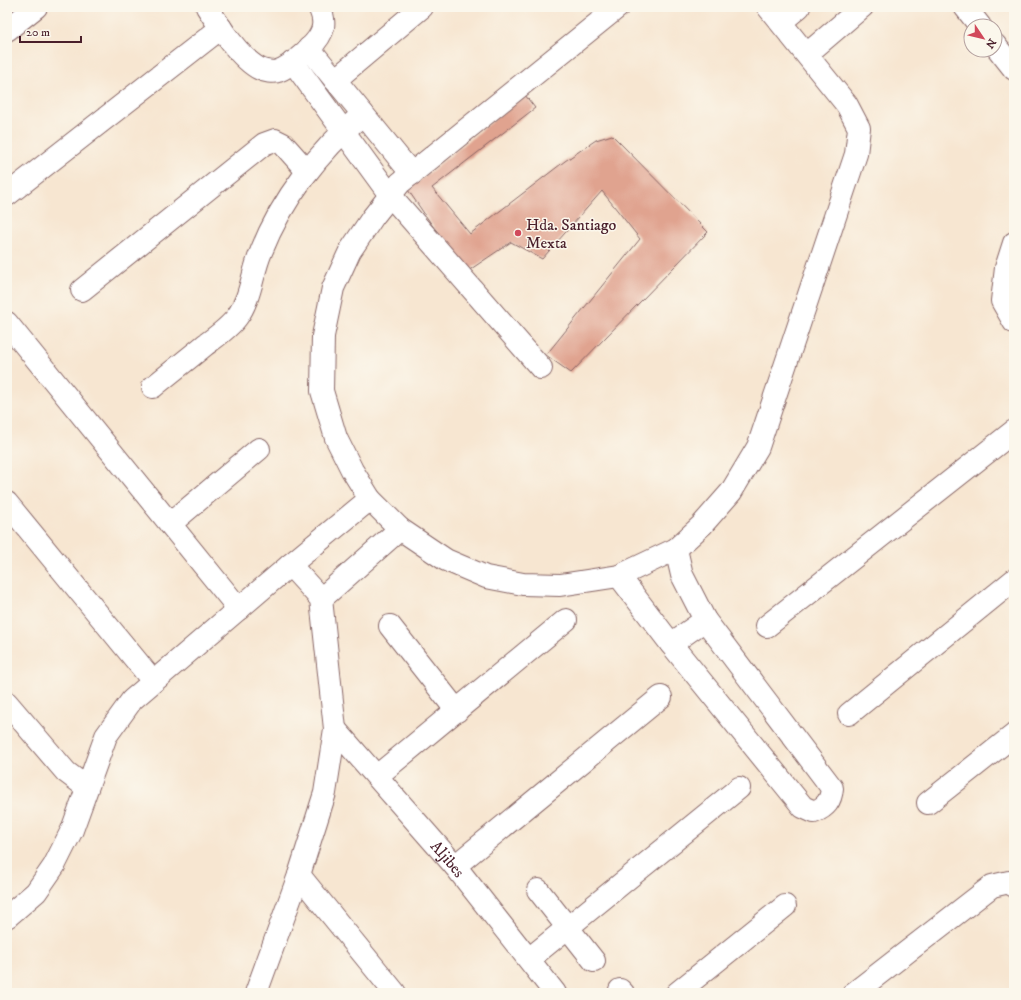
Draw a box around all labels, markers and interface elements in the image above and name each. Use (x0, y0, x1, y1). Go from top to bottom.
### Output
scale bar (20, 18, 81, 44)
north arrow (963, 18, 1003, 58)
text: 20 m (26, 25, 50, 40)
text: N (982, 35, 999, 51)
place label: Hda. Santiago Mexta (526, 215, 617, 253)
marker: Hda. Santiago Mexta (513, 228, 523, 238)
street label: Aljibes (426, 837, 469, 882)

